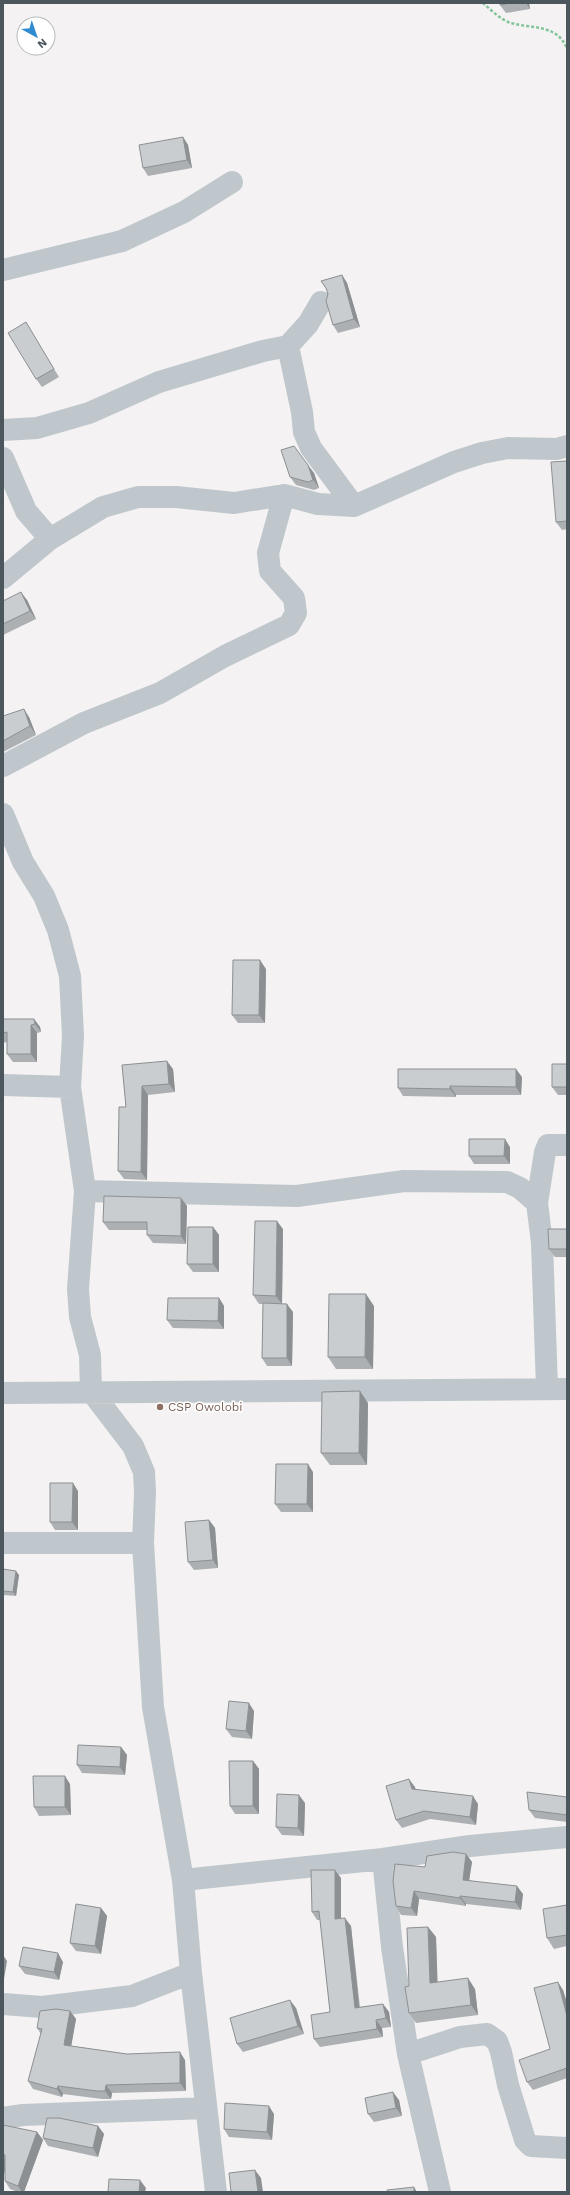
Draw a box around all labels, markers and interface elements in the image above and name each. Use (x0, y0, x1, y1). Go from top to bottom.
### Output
north arrow (16, 16, 56, 56)
text: N (35, 36, 49, 51)
place label: CSP Owolobi (168, 1400, 243, 1414)
marker: CSP Owolobi (155, 1402, 165, 1412)

